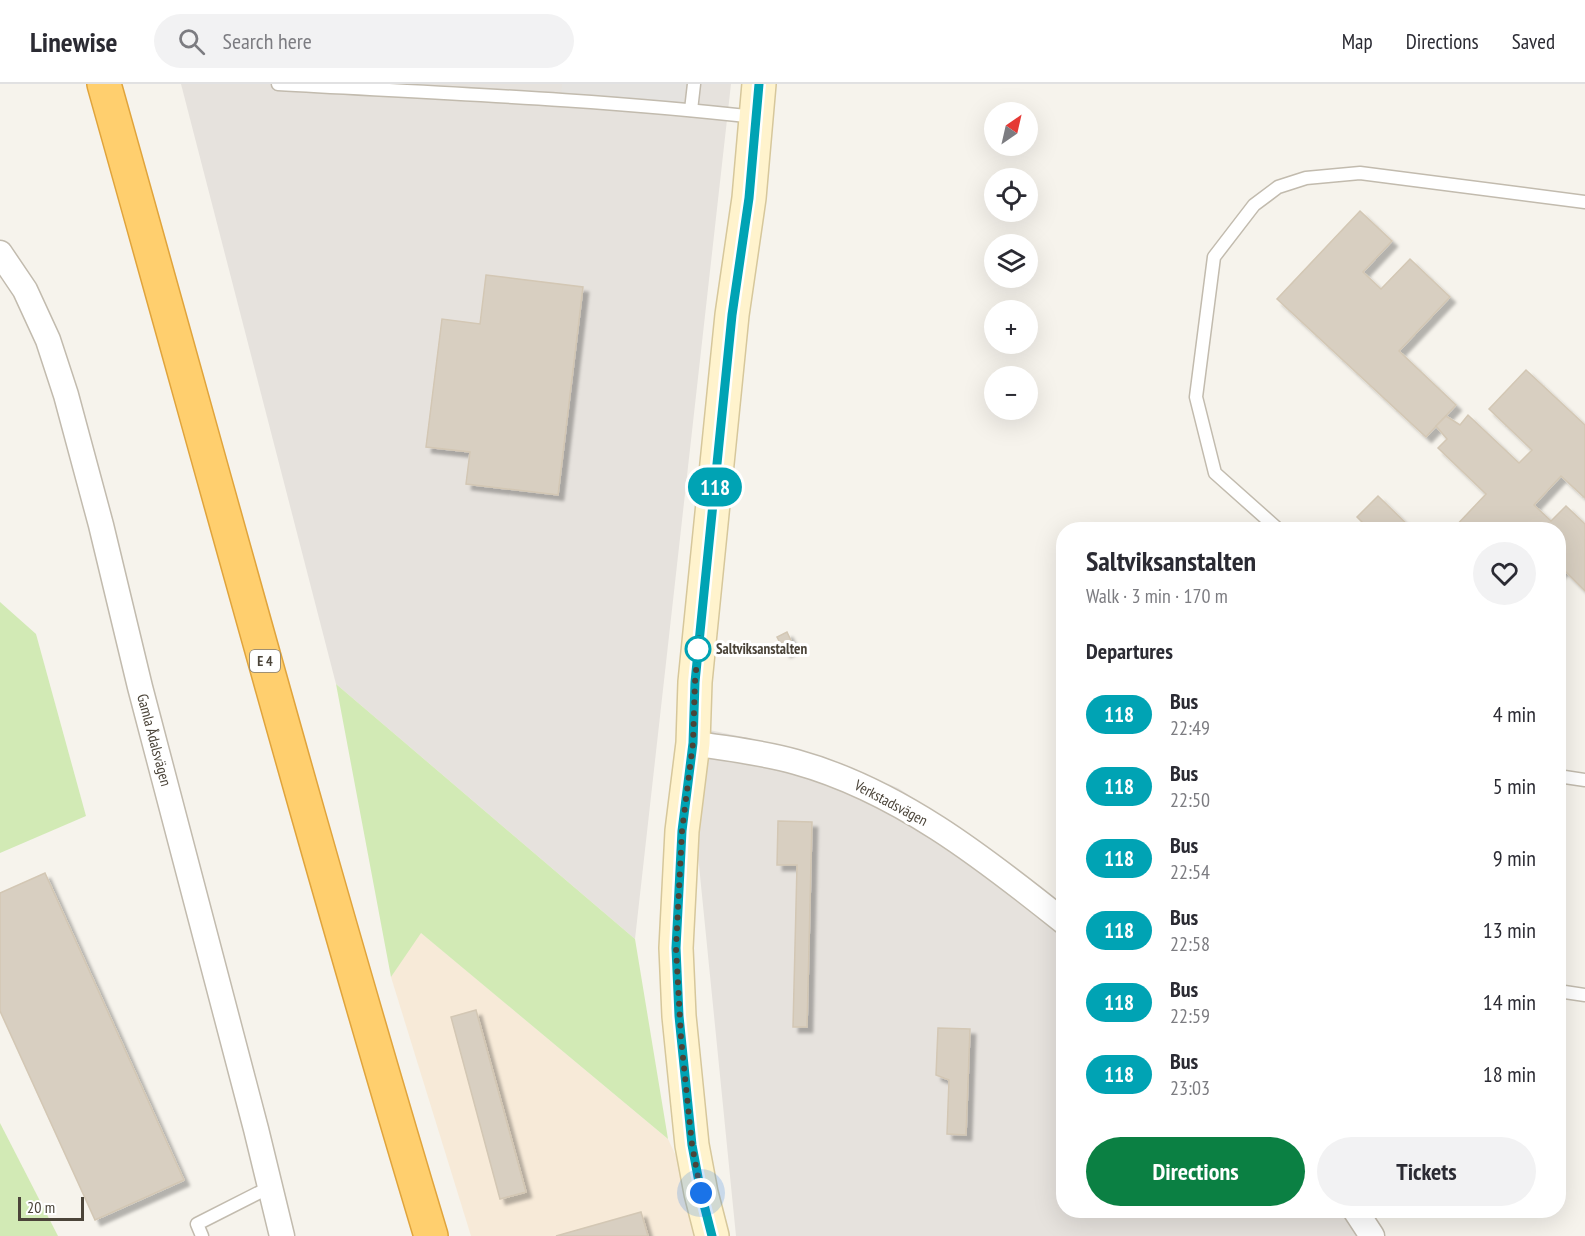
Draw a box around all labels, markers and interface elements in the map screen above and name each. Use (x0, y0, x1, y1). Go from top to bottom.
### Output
search box (154, 14, 574, 68)
text: Linewise (30, 23, 118, 60)
icon: search (175, 25, 208, 58)
text: Search here (223, 27, 312, 55)
text: Map (1342, 28, 1373, 55)
text: Directions (1406, 28, 1479, 55)
text: Saved (1512, 28, 1555, 55)
north arrow (984, 102, 1038, 156)
map controls (984, 102, 1038, 420)
button: locate (984, 168, 1038, 222)
button: layers (984, 234, 1038, 288)
button: + (984, 300, 1038, 354)
button: − (984, 366, 1038, 420)
line badge: 118 (680, 468, 750, 506)
text: 118 (700, 474, 730, 501)
text: Saltviksanstalten (1086, 542, 1256, 579)
button: heart (1473, 542, 1536, 605)
text: Walk · 3 min · 170 m (1086, 583, 1228, 609)
marker: Saltviksanstalten (685, 636, 711, 662)
text: Departures (1086, 637, 1173, 665)
place label: Saltviksanstalten (716, 639, 807, 658)
road number: E 4 (250, 650, 280, 672)
text: Bus (1170, 687, 1198, 715)
street label: Gamla Ådalsvägen (133, 692, 176, 788)
text: 4 min (1493, 700, 1536, 728)
text: 118 (1104, 701, 1134, 728)
text: 22:49 (1170, 715, 1210, 741)
text: Bus (1170, 759, 1198, 787)
text: 5 min (1493, 772, 1536, 800)
text: 118 (1104, 773, 1134, 800)
street label: Verkstadsvägen (850, 775, 931, 830)
text: 22:50 (1170, 787, 1210, 813)
text: Bus (1170, 831, 1198, 859)
text: 9 min (1493, 844, 1536, 872)
text: 118 (1104, 845, 1134, 872)
text: 22:54 (1170, 859, 1210, 885)
text: Bus (1170, 903, 1198, 931)
text: 13 min (1483, 916, 1536, 944)
text: 118 (1104, 917, 1134, 944)
text: 22:58 (1170, 931, 1210, 957)
text: Bus (1170, 975, 1198, 1003)
text: 14 min (1483, 988, 1536, 1016)
text: 118 (1104, 989, 1134, 1016)
text: 22:59 (1170, 1003, 1210, 1029)
text: Bus (1170, 1047, 1198, 1075)
text: 18 min (1483, 1060, 1536, 1088)
text: 118 (1104, 1061, 1134, 1088)
text: 23:03 (1170, 1075, 1210, 1101)
button: Directions (1086, 1137, 1305, 1206)
button: Tickets (1317, 1137, 1536, 1206)
your location (686, 1178, 716, 1208)
scale bar (18, 1194, 84, 1222)
text: 20 m (27, 1197, 55, 1217)

